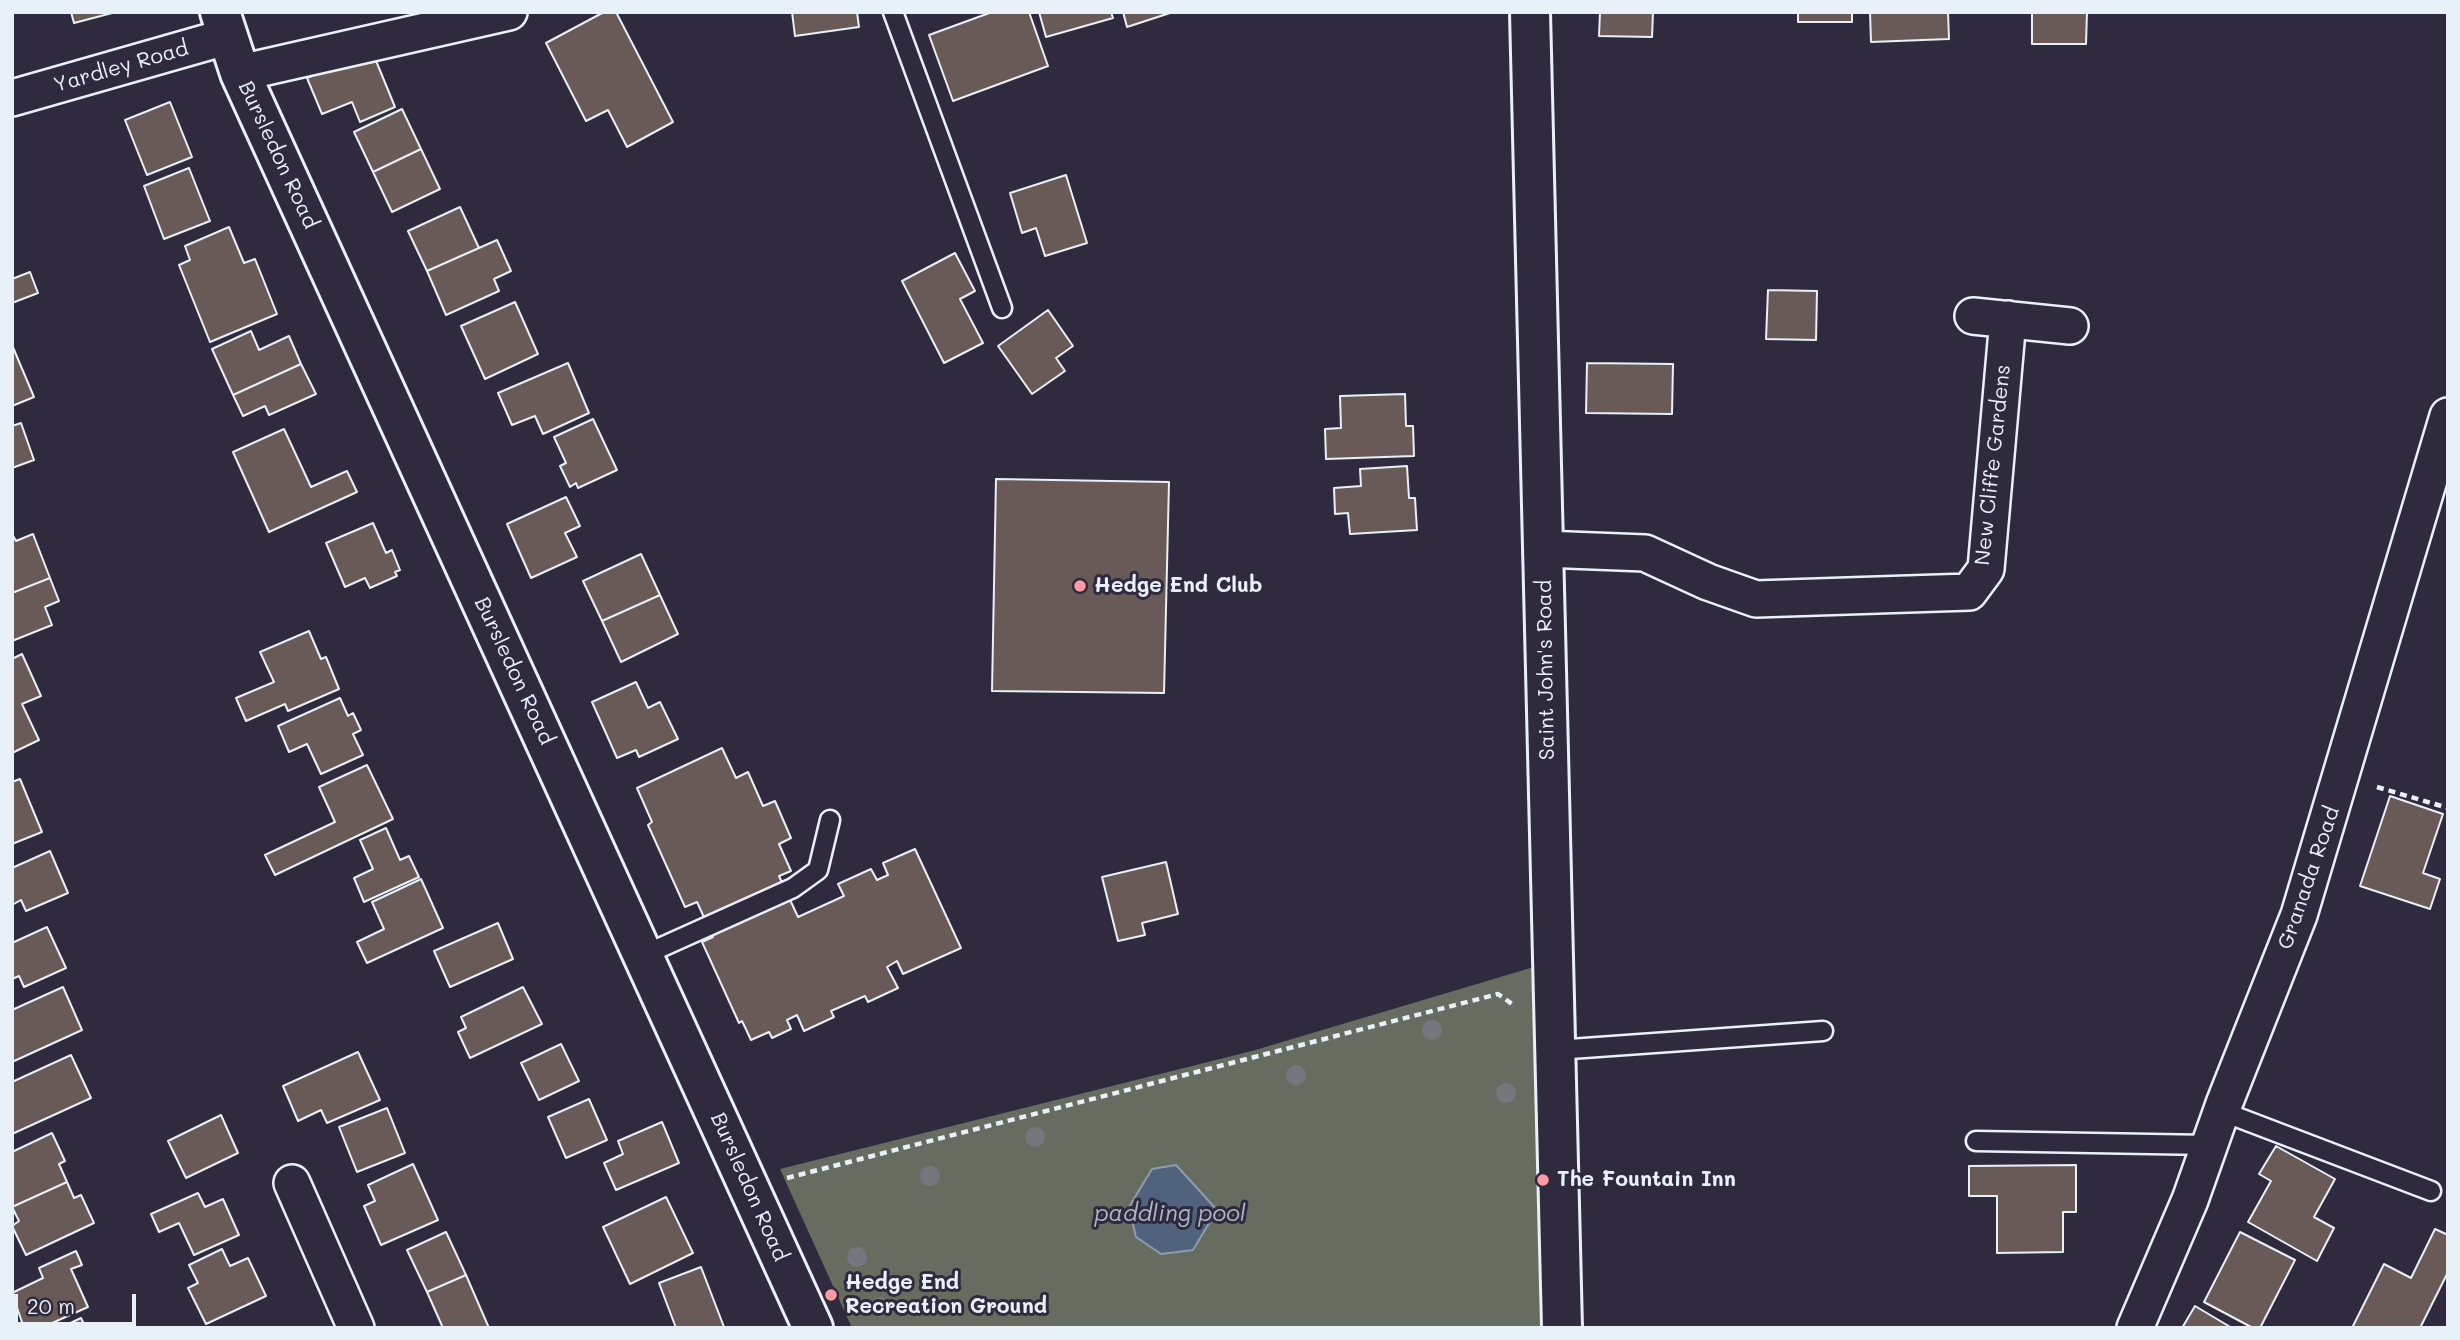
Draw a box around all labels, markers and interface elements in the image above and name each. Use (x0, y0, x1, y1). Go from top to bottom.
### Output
street label: Yardley Road (51, 36, 191, 98)
street label: Bursledon Road (233, 77, 323, 233)
street label: New Cliffe Gardens (1970, 363, 2016, 567)
place label: Hedge End Club (1094, 573, 1262, 599)
marker: Hedge End Club (1072, 578, 1088, 594)
street label: Saint John's Road (1532, 580, 1560, 760)
street label: Bursledon Road (469, 593, 559, 749)
street label: Granada Road (2273, 803, 2345, 953)
street label: Bursledon Road (705, 1109, 793, 1265)
place label: The Fountain Inn (1557, 1167, 1736, 1193)
marker: The Fountain Inn (1535, 1172, 1551, 1188)
water label: paddling pool (1094, 1200, 1246, 1228)
place label: Hedge End Recreation Ground (845, 1270, 1047, 1320)
scale bar (18, 1280, 140, 1324)
marker: Hedge End Recreation Ground (823, 1287, 839, 1303)
text: 20 m (27, 1292, 75, 1319)

